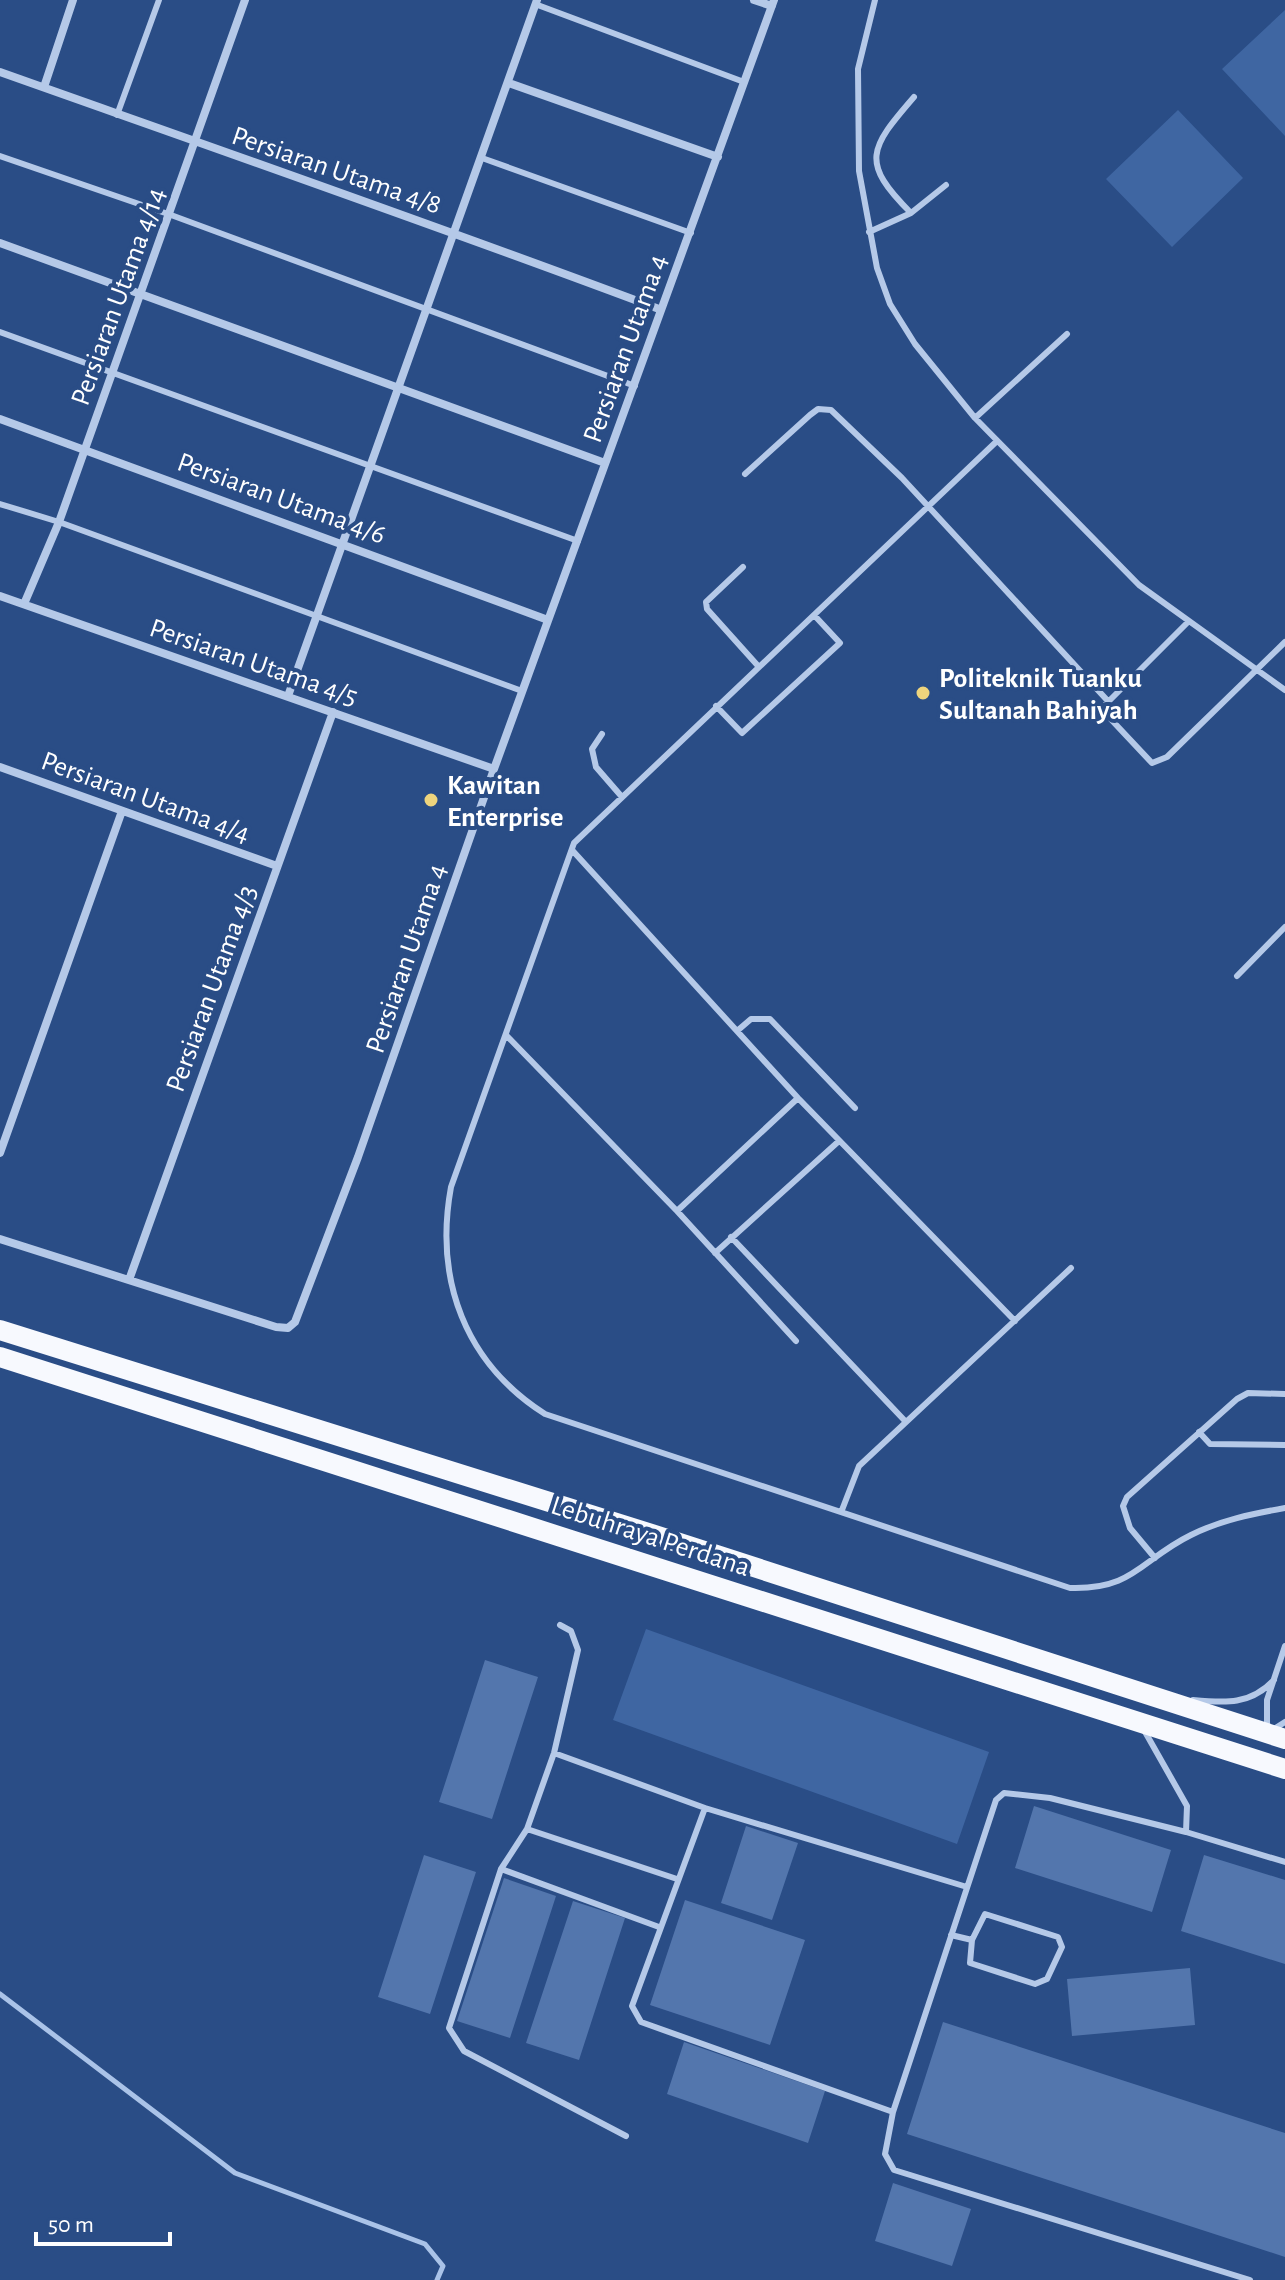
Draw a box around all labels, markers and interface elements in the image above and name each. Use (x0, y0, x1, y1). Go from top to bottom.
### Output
street label: Persiaran Utama 4/8 (228, 122, 445, 220)
street label: Persiaran Utama 4/14 (67, 184, 171, 409)
street label: Persiaran Utama 4 (579, 251, 673, 447)
street label: Persiaran Utama 4/6 (173, 448, 389, 550)
street label: Persiaran Utama 4/5 (146, 614, 361, 712)
place label: Politeknik Tuanku Sultanah Bahiyah (939, 665, 1142, 725)
marker: Politeknik Tuanku Sultanah Bahiyah (914, 684, 932, 702)
street label: Persiaran Utama 4/4 (37, 747, 253, 849)
place label: Kawitan Enterprise (447, 772, 563, 832)
marker: Kawitan Enterprise (422, 791, 440, 809)
street label: Persiaran Utama 4 (361, 860, 452, 1057)
street label: Persiaran Utama 4/3 (161, 882, 262, 1096)
street label: Lebuhraya Perdana (547, 1492, 753, 1582)
scale bar (36, 2196, 170, 2246)
text: 50 m (48, 2213, 94, 2237)

